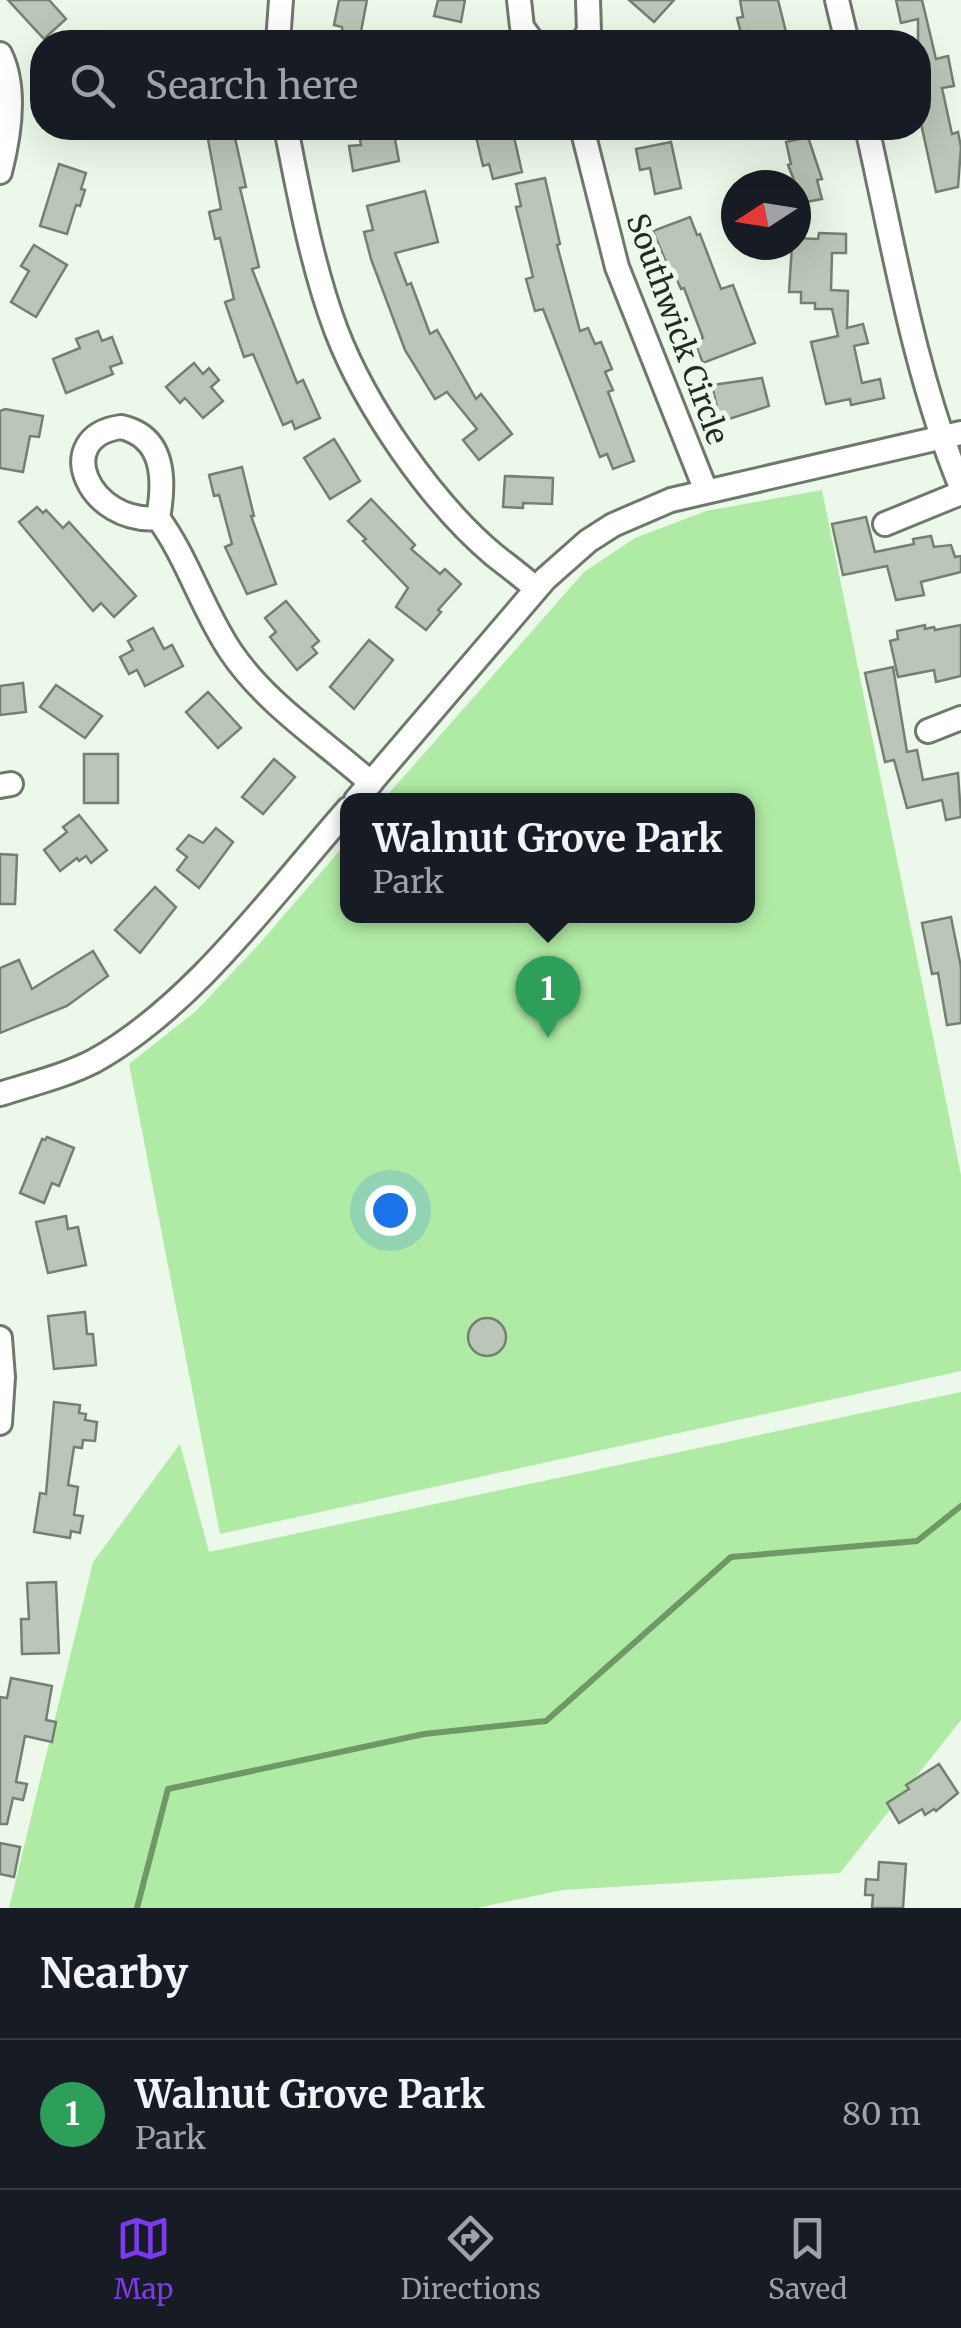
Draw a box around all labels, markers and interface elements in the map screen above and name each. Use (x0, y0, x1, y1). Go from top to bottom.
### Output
search box (30, 30, 931, 140)
icon: search (65, 58, 120, 113)
text: Search here (145, 62, 358, 109)
north arrow (721, 170, 811, 260)
street label: Southwick Circle (619, 208, 737, 449)
popup (340, 793, 755, 923)
text: Walnut Grove Park (373, 815, 722, 862)
text: Park (373, 862, 444, 902)
pin: 1 (516, 956, 580, 1038)
your location (365, 1185, 416, 1236)
text: Nearby (40, 1947, 188, 1999)
text: Walnut Grove Park (135, 2071, 485, 2118)
text: 1 (65, 2094, 80, 2134)
text: 80 m (842, 2094, 921, 2134)
text: Park (135, 2118, 206, 2158)
tab: Map (114, 2211, 173, 2307)
tab: Directions (401, 2211, 541, 2307)
tab: Saved (768, 2211, 847, 2307)

